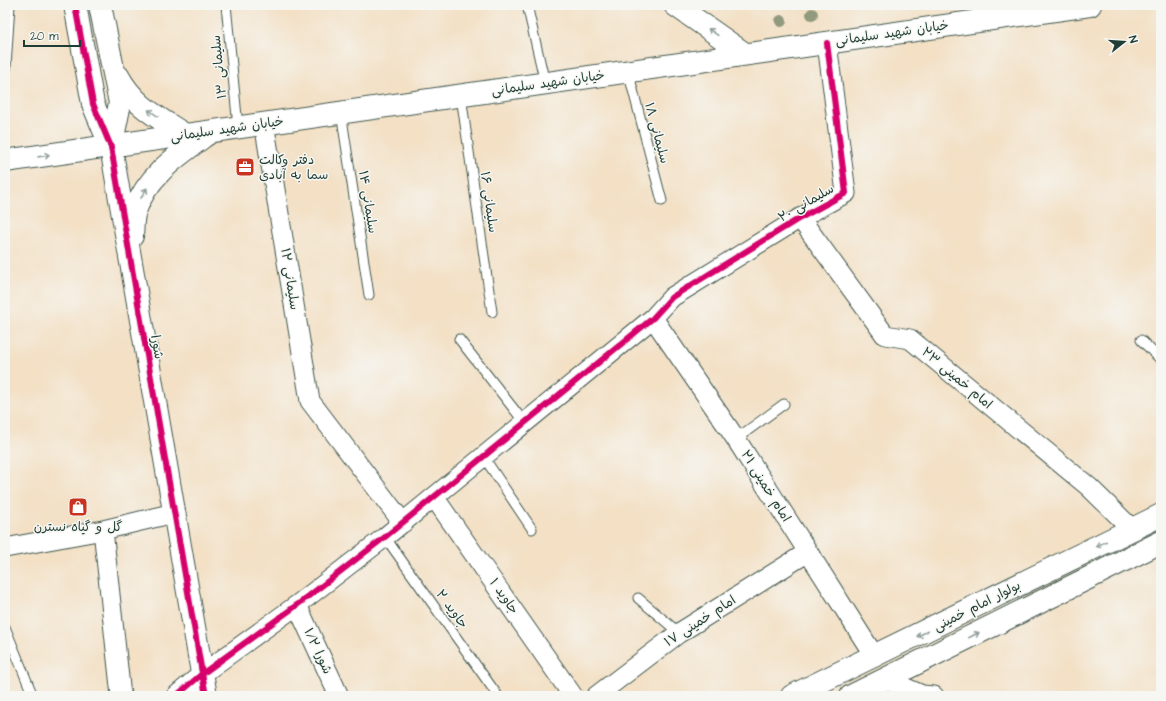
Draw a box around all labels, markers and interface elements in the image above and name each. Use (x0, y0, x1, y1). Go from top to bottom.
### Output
street label: خیابان شهید سلیمانی (834, 16, 950, 50)
scale bar (24, 22, 80, 48)
north arrow (1104, 22, 1144, 62)
text: 20 m (30, 28, 59, 45)
one-way arrow (708, 28, 719, 36)
street label: سلیمانی ۱۳ (207, 34, 231, 100)
text: N (1125, 34, 1141, 45)
street label: خیابان شهید سلیمانی (490, 66, 606, 100)
street label: سلیمانی ۱۸ (640, 100, 674, 166)
one-way arrow (148, 109, 159, 117)
street label: خیابان شهید سلیمانی (169, 112, 285, 146)
place label: دفتر وکالت سما به آبادی (259, 151, 328, 184)
one-way arrow (37, 152, 50, 160)
office icon: دفتر وکالت سما به آبادی (234, 156, 256, 178)
street label: سلیمانی ۱۴ (354, 169, 382, 235)
street label: سلیمانی ۱۶ (476, 170, 502, 234)
street label: سلیمانی ۲۰ (775, 180, 837, 226)
one-way arrow (141, 187, 149, 199)
street label: سلیمانی ۱۲ (276, 247, 304, 311)
street label: شورا (146, 334, 168, 360)
street label: امام خمینی ۲۳ (917, 343, 996, 414)
street label: امام خمینی ۲۱ (736, 447, 795, 526)
shop icon: گل و گیاه نسترن (67, 496, 89, 518)
place label: گل و گیاه نسترن (34, 518, 123, 536)
one-way arrow (1095, 541, 1107, 549)
street label: جاوید ۱ (485, 574, 523, 618)
street label: بولوار امام خمینی (930, 576, 1024, 637)
street label: جاوید ۲ (432, 586, 472, 632)
street label: امام خمینی ۱۷ (661, 591, 740, 652)
street label: شورا ۱/۲ (300, 625, 336, 677)
one-way arrow (916, 631, 928, 638)
one-way arrow (967, 631, 979, 638)

